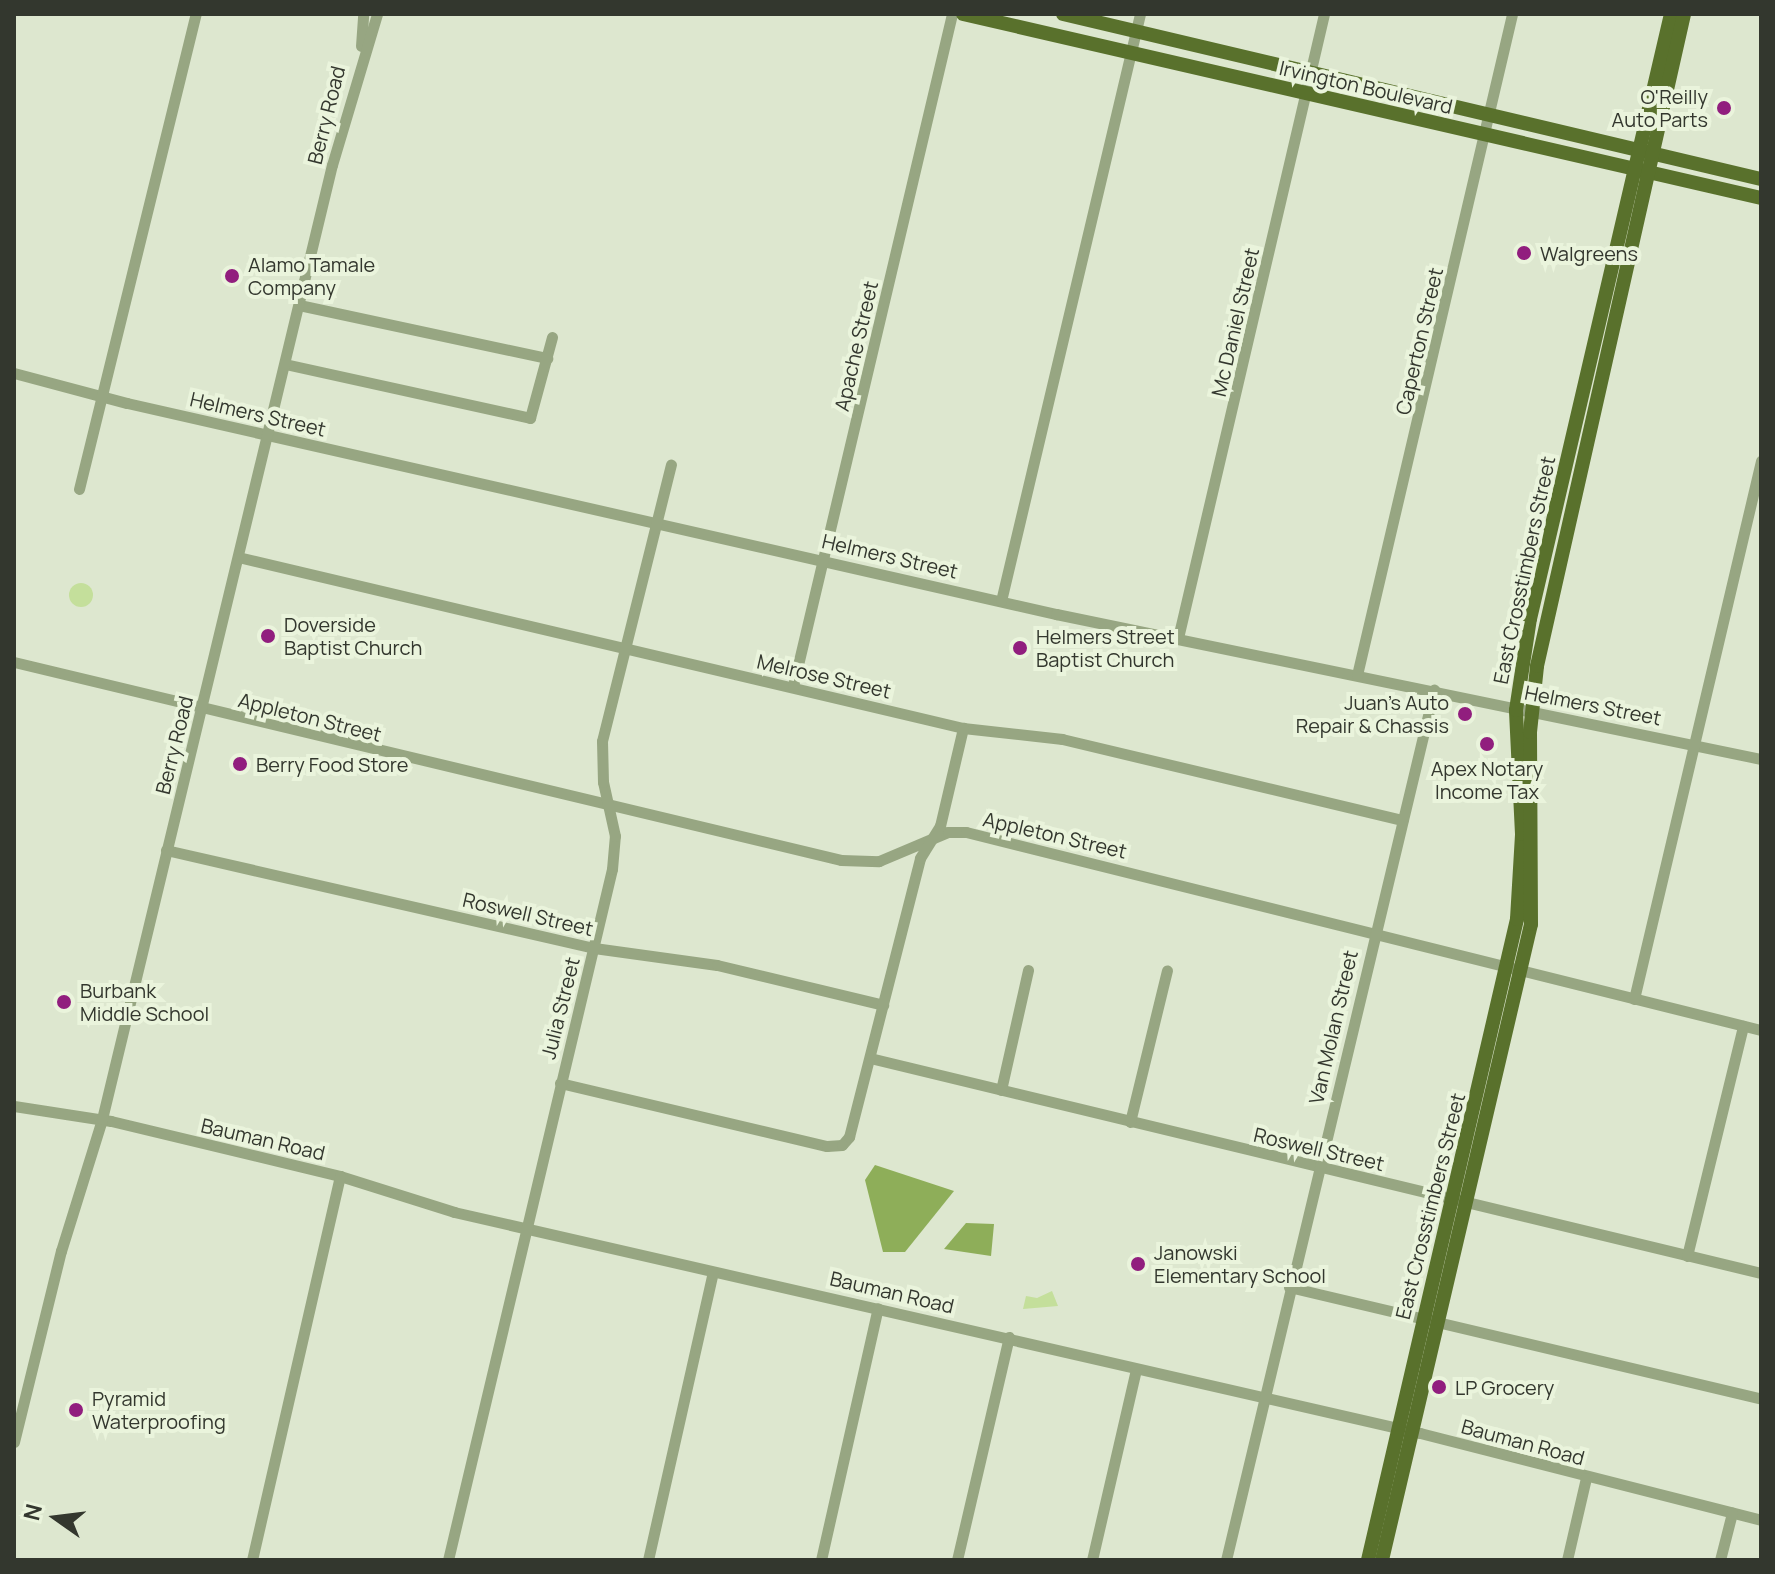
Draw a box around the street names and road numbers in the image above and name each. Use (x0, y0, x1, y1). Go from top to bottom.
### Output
street label: Irvington Boulevard (1277, 55, 1455, 119)
street label: Berry Road (302, 63, 350, 167)
street label: Mc Daniel Street (1206, 245, 1264, 399)
street label: Caperton Street (1390, 265, 1448, 417)
street label: Apache Street (829, 279, 883, 413)
street label: Helmers Street (188, 387, 328, 441)
street label: East Crosstimbers Street (1488, 454, 1560, 686)
street label: Helmers Street (820, 529, 960, 583)
street label: Melrose Street (755, 649, 893, 703)
street label: Helmers Street (1523, 680, 1663, 730)
street label: Appleton Street (236, 688, 384, 746)
street label: Berry Road (150, 693, 198, 797)
street label: Appleton Street (981, 807, 1129, 863)
street label: Roswell Street (460, 887, 596, 941)
street label: Van Molan Street (1304, 948, 1362, 1106)
street label: Julia Street (536, 954, 584, 1062)
street label: East Crosstimbers Street (1390, 1090, 1470, 1322)
street label: Bauman Road (199, 1113, 327, 1165)
street label: Roswell Street (1251, 1122, 1387, 1176)
street label: Bauman Road (828, 1266, 956, 1318)
street label: Bauman Road (1459, 1414, 1587, 1470)

